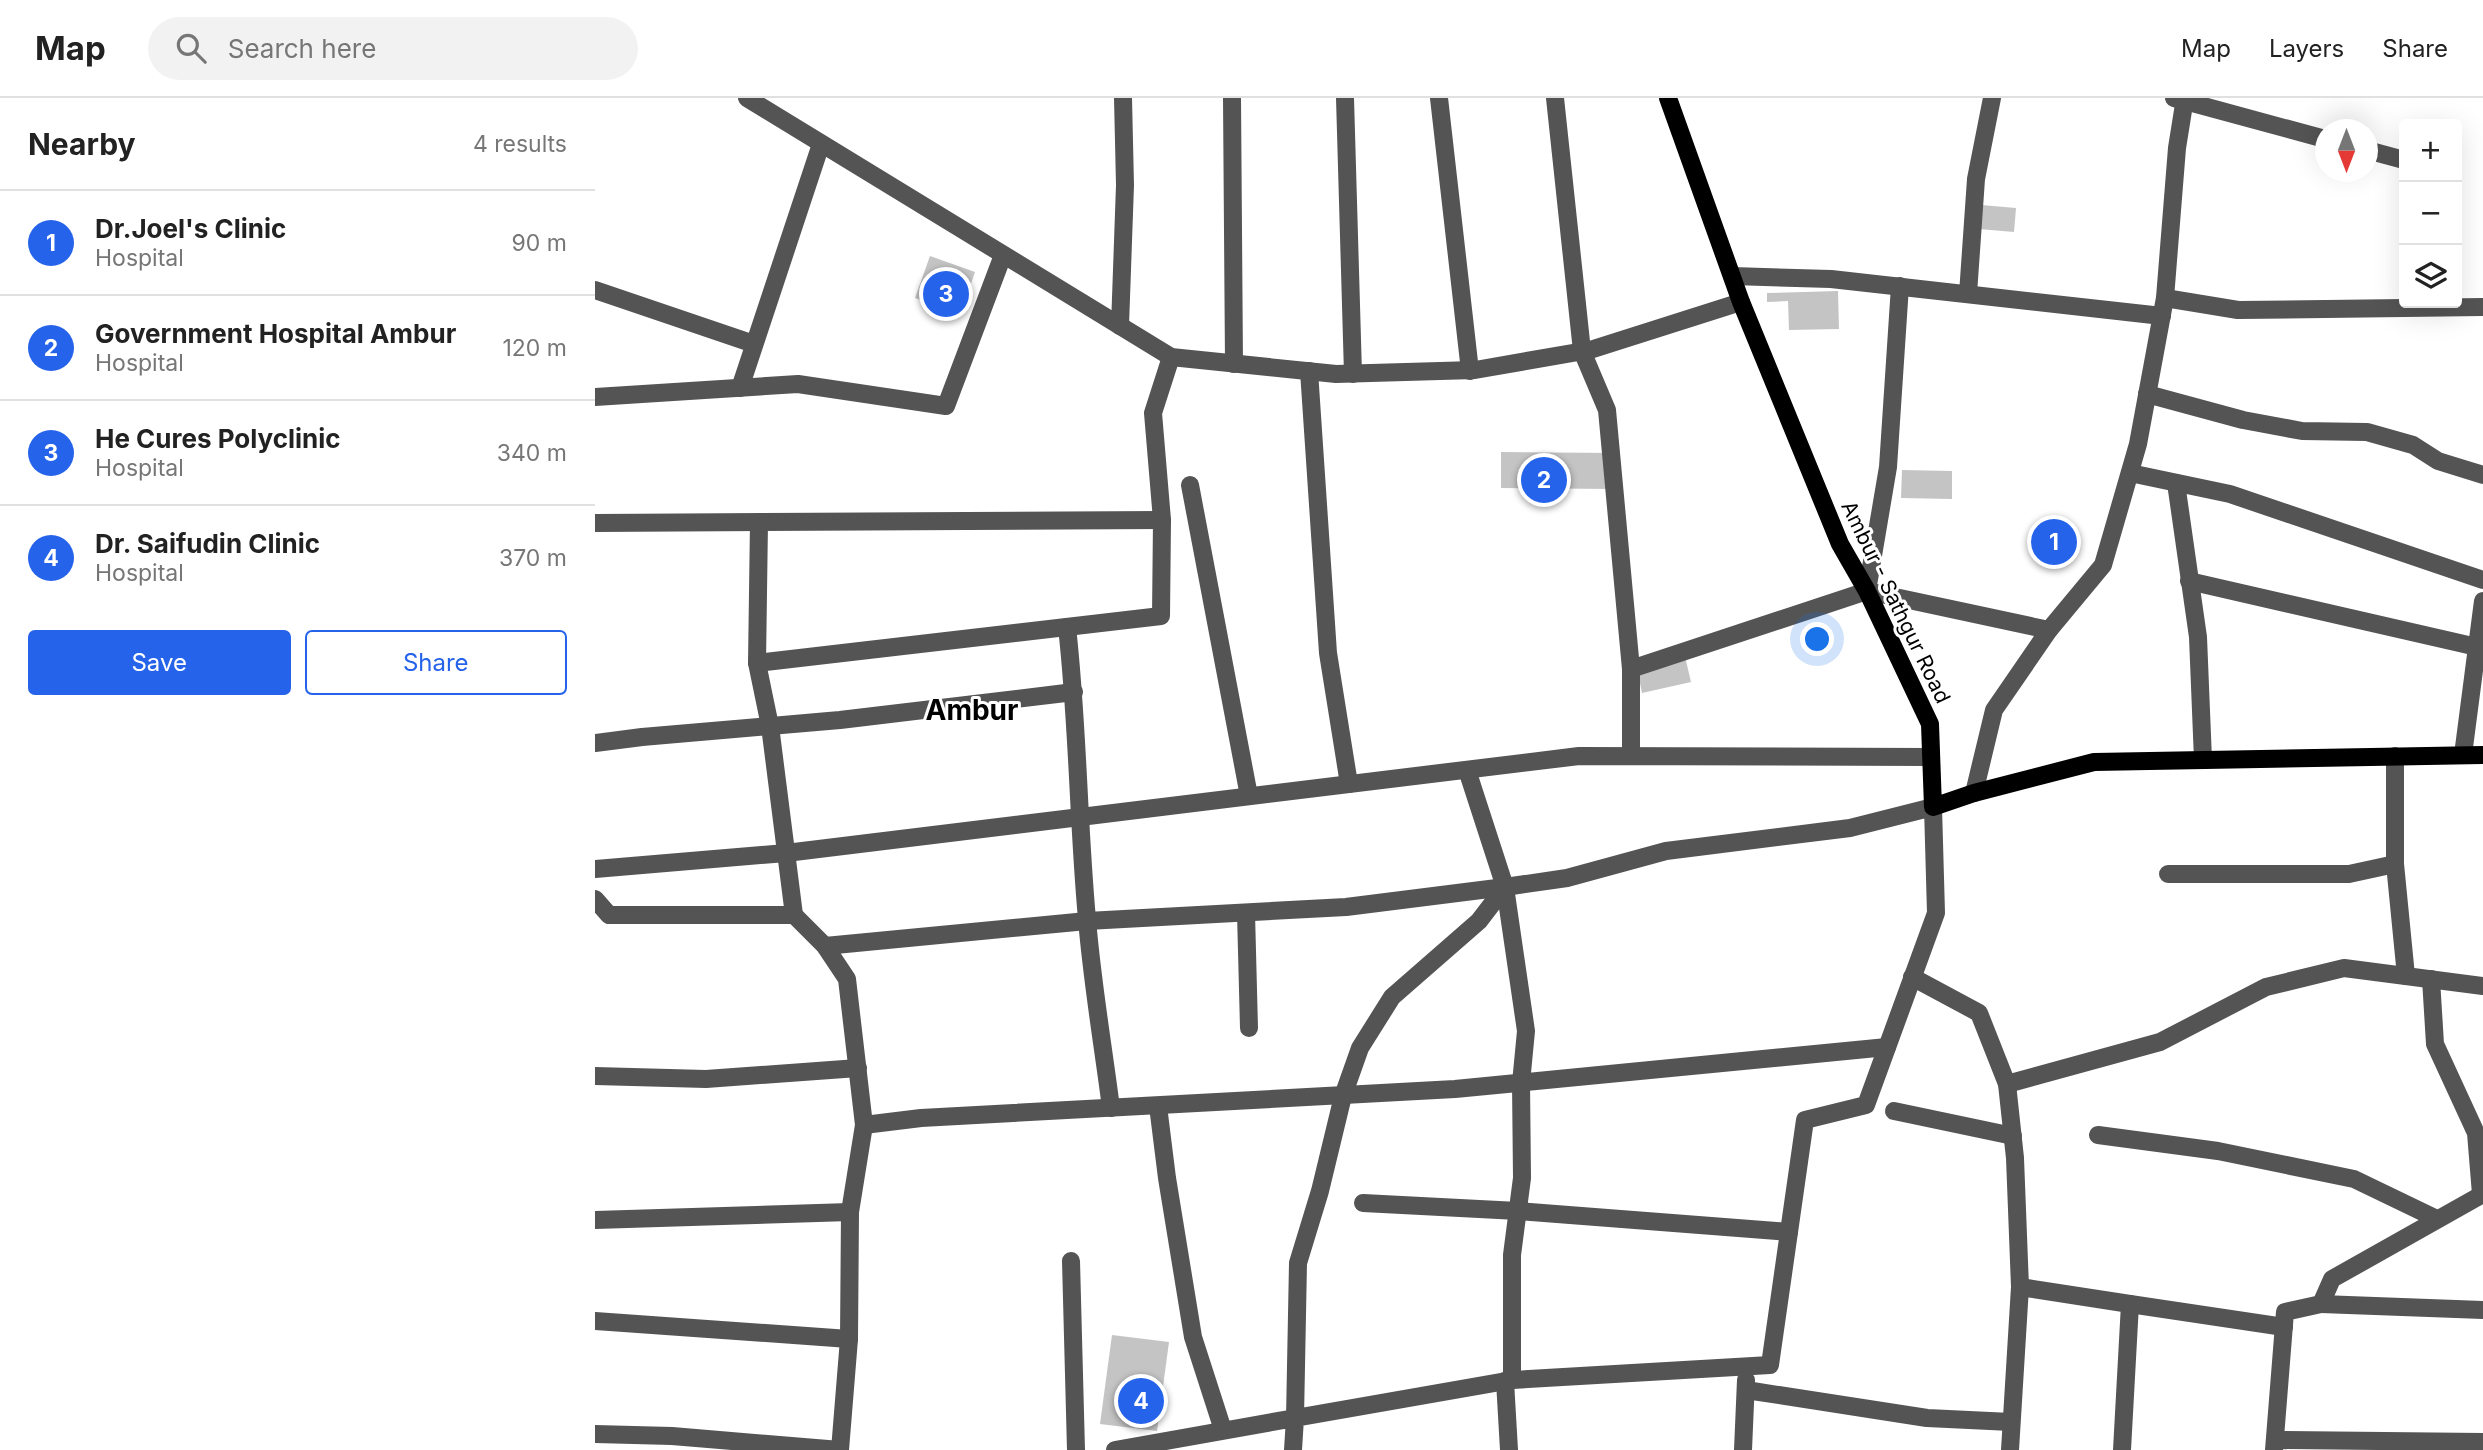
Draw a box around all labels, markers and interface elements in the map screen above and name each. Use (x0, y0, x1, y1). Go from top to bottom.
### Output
search box (148, 17, 638, 80)
text: Map (35, 28, 106, 68)
icon: search (172, 29, 210, 67)
text: Search here (228, 33, 376, 64)
text: Map (2181, 34, 2231, 63)
text: Layers (2269, 34, 2344, 63)
text: Share (2382, 34, 2448, 63)
north arrow (2315, 119, 2378, 182)
map controls (2399, 119, 2462, 308)
button: + (2399, 119, 2462, 182)
text: Nearby (28, 126, 136, 162)
text: 4 results (473, 130, 567, 158)
button: − (2399, 182, 2462, 245)
text: Dr.Joel's Clinic (95, 213, 286, 244)
text: 1 (46, 229, 56, 257)
text: 90 m (512, 229, 567, 257)
text: Hospital (95, 244, 184, 272)
button: layers (2399, 245, 2462, 308)
pin: 3 (923, 268, 969, 320)
text: Government Hospital Ambur (95, 318, 456, 349)
text: 2 (44, 334, 58, 362)
text: 120 m (502, 334, 567, 362)
text: Hospital (95, 349, 184, 377)
text: He Cures Polyclinic (95, 423, 341, 454)
text: 3 (44, 439, 58, 467)
text: 340 m (497, 439, 567, 467)
text: Hospital (95, 454, 184, 482)
pin: 2 (1521, 454, 1567, 506)
street label: Ambur - Sathgur Road (1836, 497, 1956, 707)
pin: 1 (2031, 516, 2077, 568)
text: Dr. Saifudin Clinic (95, 528, 320, 559)
text: 4 (43, 544, 59, 572)
text: 370 m (499, 544, 567, 572)
text: Hospital (95, 559, 184, 587)
your location (1800, 622, 1834, 656)
button: Save (28, 630, 291, 695)
button: Share (305, 630, 567, 695)
district label: Ambur (926, 693, 1018, 727)
pin: 4 (1118, 1375, 1164, 1427)

